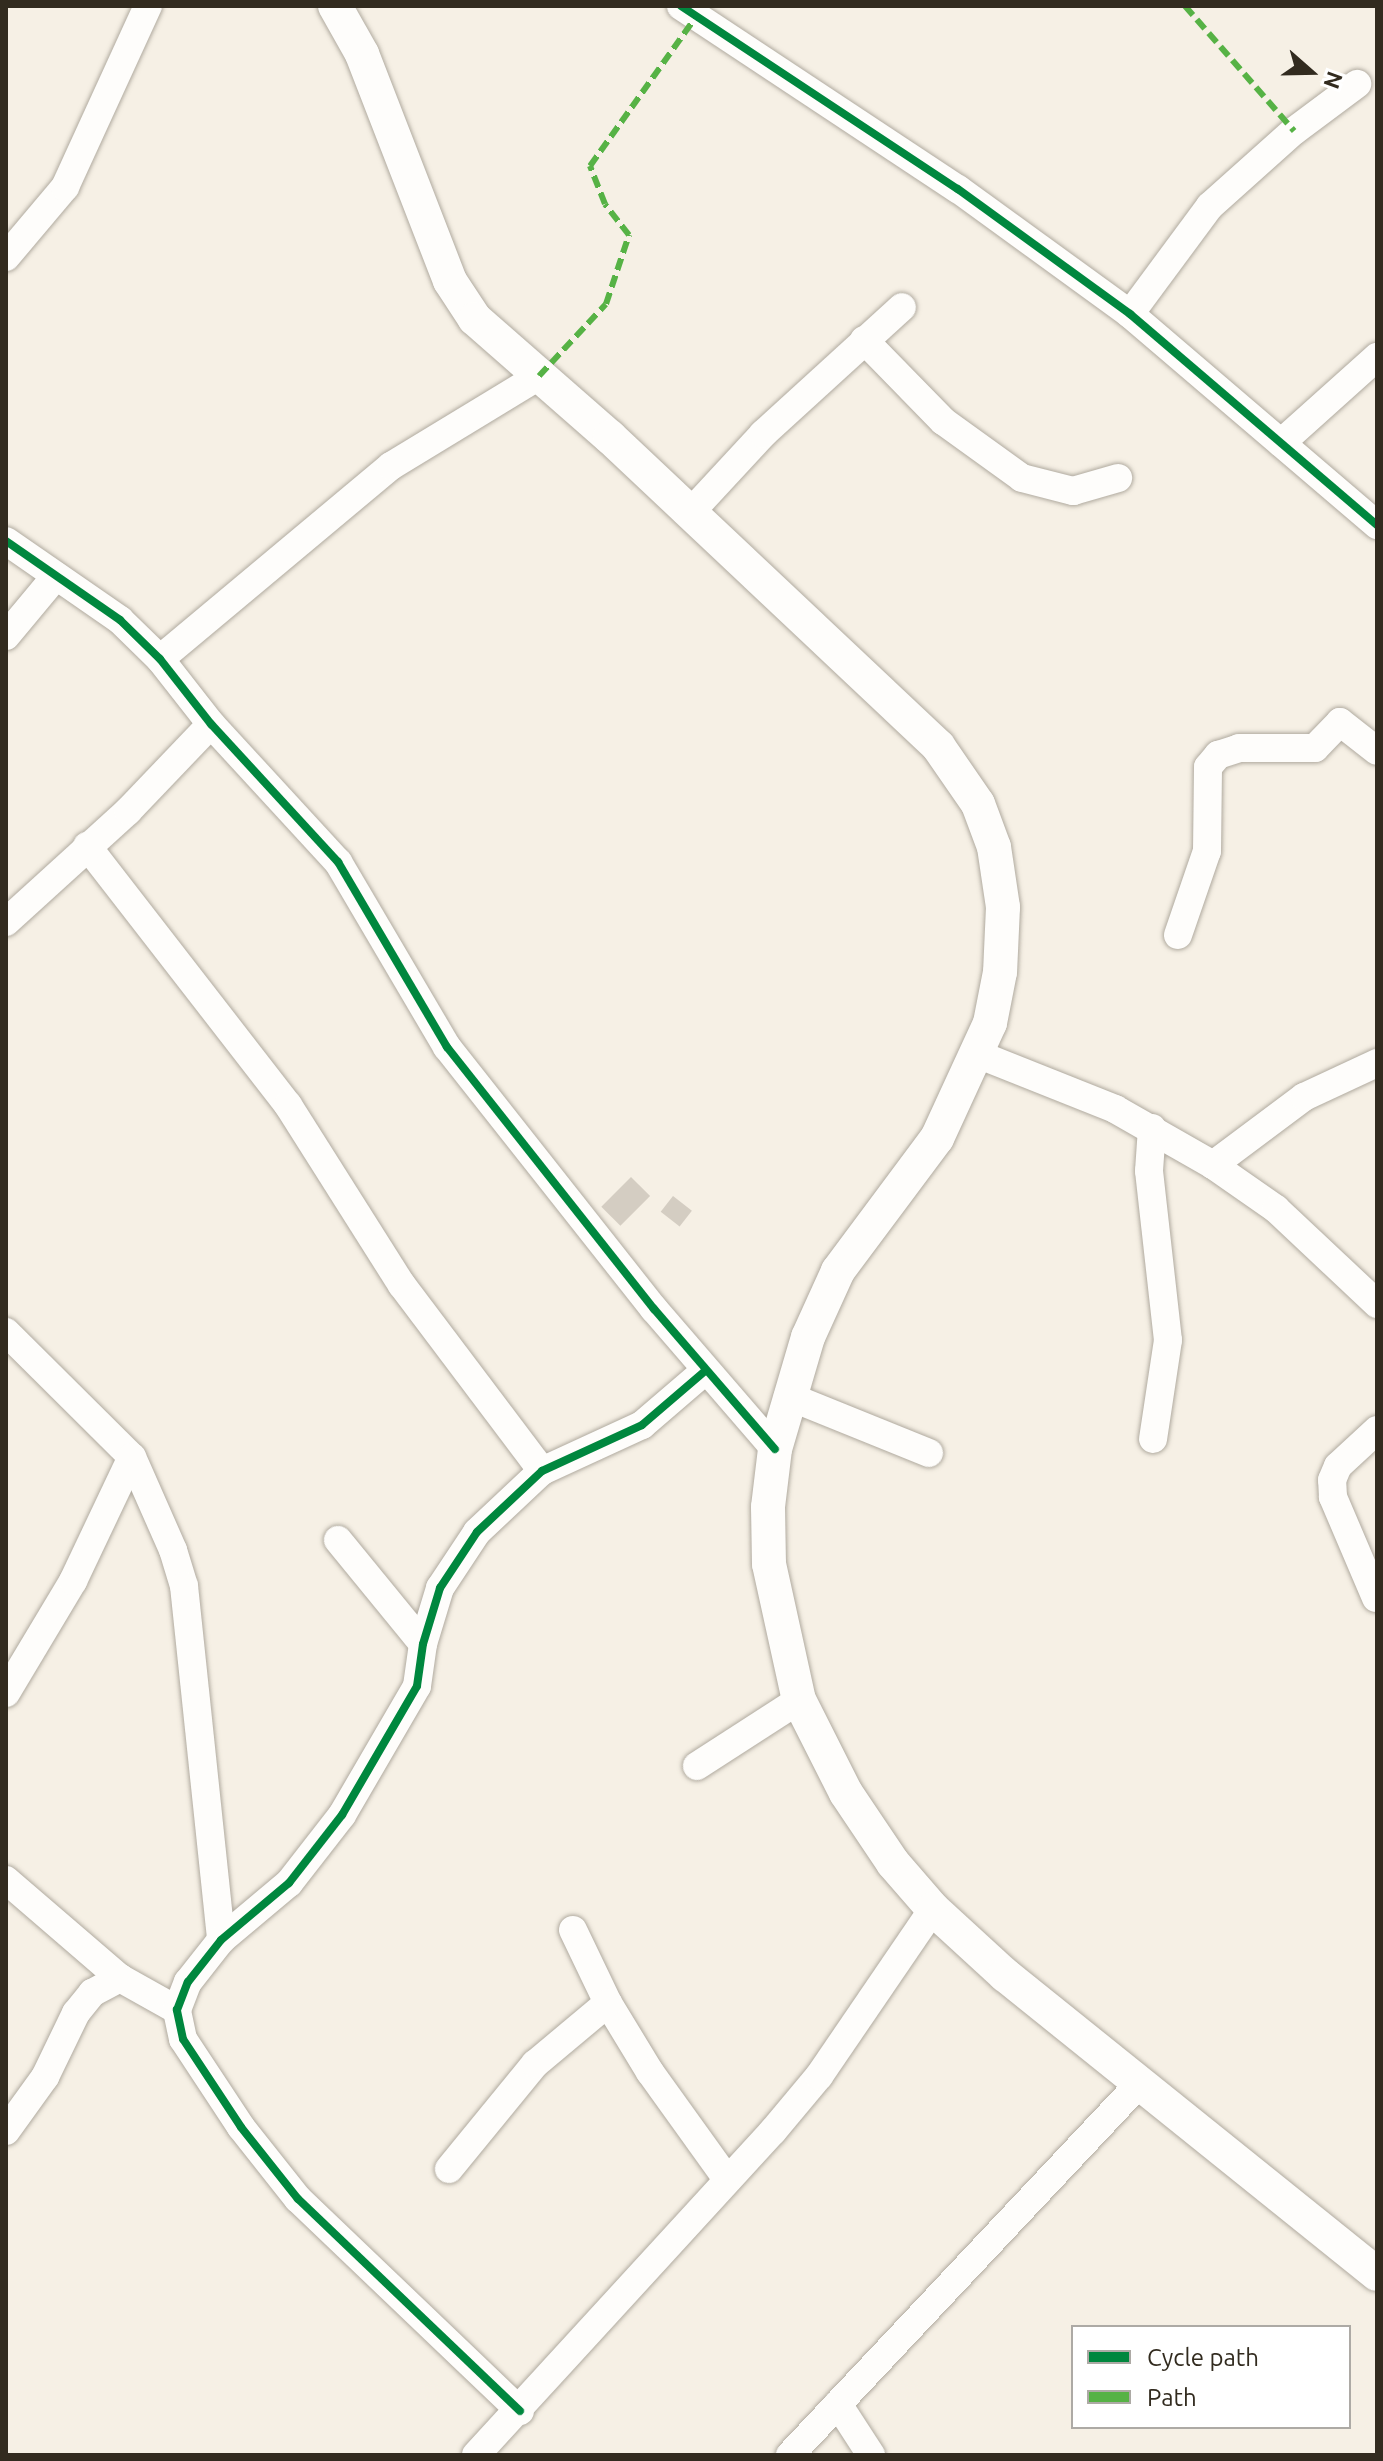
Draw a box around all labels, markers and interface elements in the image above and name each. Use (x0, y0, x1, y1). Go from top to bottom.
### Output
north arrow (1271, 32, 1351, 112)
text: N (1319, 68, 1349, 92)
legend (1071, 2325, 1351, 2429)
text: Cycle path (1147, 2344, 1259, 2371)
text: Path (1147, 2384, 1197, 2411)

